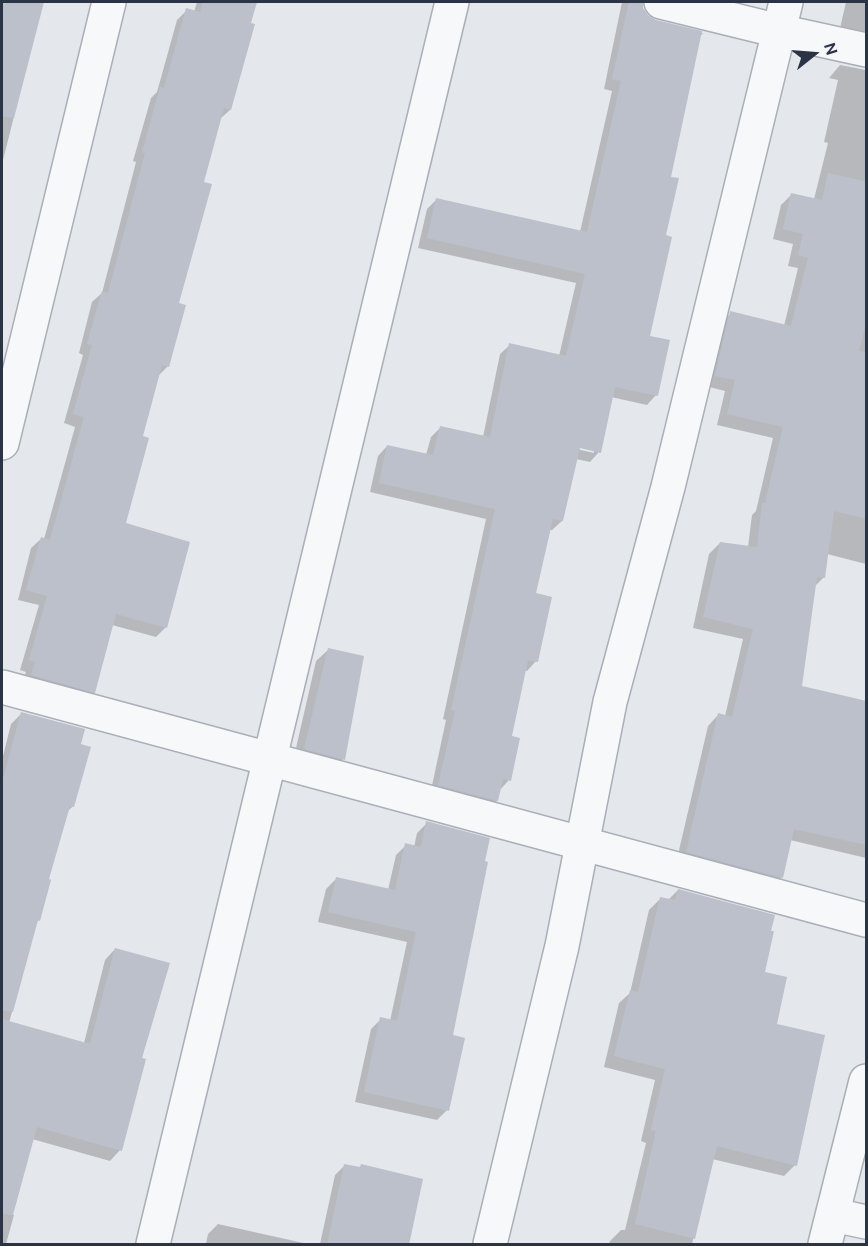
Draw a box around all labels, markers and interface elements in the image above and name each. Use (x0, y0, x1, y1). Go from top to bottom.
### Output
north arrow (784, 24, 844, 84)
text: N (821, 40, 842, 57)

